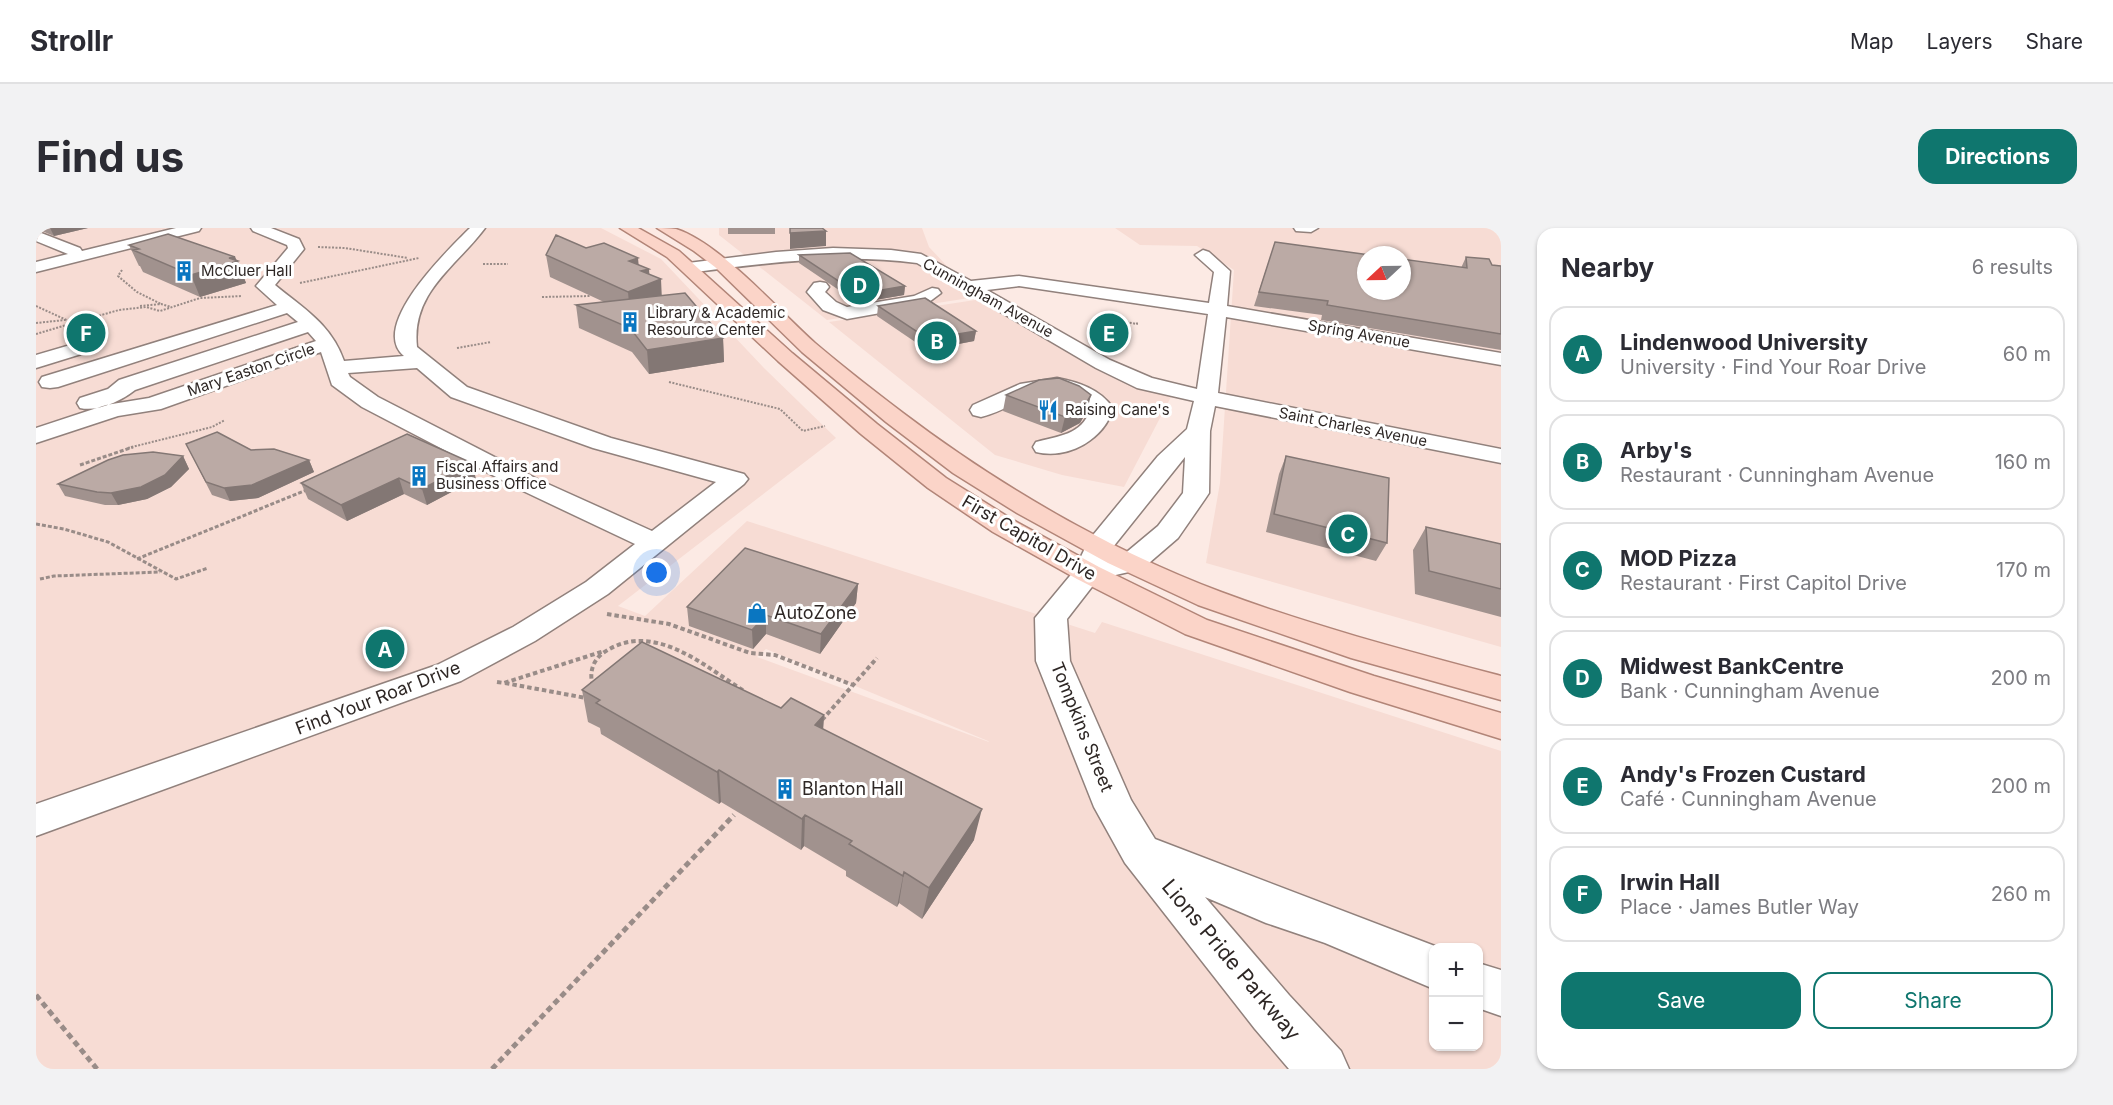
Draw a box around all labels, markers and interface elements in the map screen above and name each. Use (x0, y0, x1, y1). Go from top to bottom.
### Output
text: Strollr (30, 24, 113, 58)
text: Map (1850, 29, 1894, 54)
text: Layers (1927, 29, 1993, 54)
text: Share (2026, 29, 2083, 54)
button: Directions (1918, 129, 2077, 184)
text: Find us (36, 131, 184, 182)
north arrow (1357, 246, 1411, 300)
text: Nearby (1561, 252, 1654, 283)
street label: Cunningham Avenue (920, 254, 1057, 341)
text: 6 results (1972, 255, 2053, 279)
building icon: McCluer Hall (172, 259, 196, 283)
place label: McCluer Hall (201, 261, 292, 280)
pin: D (840, 262, 880, 308)
place label: Library & Academic Resource Center (647, 303, 786, 339)
pin: F (67, 310, 106, 356)
building icon: Library & Academic Resource Center (618, 310, 642, 334)
pin: E (1090, 310, 1128, 356)
street label: Spring Avenue (1307, 315, 1412, 352)
pin: B (918, 318, 956, 364)
text: Lindenwood University (1620, 329, 1868, 355)
street label: Mary Easton Circle (185, 339, 317, 400)
text: A (1575, 342, 1590, 366)
text: 60 m (2003, 342, 2051, 366)
text: University · Find Your Roar Drive (1620, 355, 1926, 379)
restaurant icon: Raising Cane's (1036, 398, 1060, 422)
place label: Raising Cane's (1065, 400, 1170, 419)
street label: Saint Charles Avenue (1277, 403, 1429, 450)
text: Arby's (1620, 437, 1692, 463)
text: B (1576, 450, 1589, 474)
text: 160 m (1995, 450, 2051, 474)
place label: Fiscal Affairs and Business Office (436, 457, 558, 493)
text: Restaurant · Cunningham Avenue (1620, 463, 1934, 487)
building icon: Fiscal Affairs and Business Office (407, 464, 431, 488)
street label: First Capitol Drive (958, 491, 1100, 585)
pin: C (1328, 512, 1368, 556)
text: MOD Pizza (1620, 545, 1737, 571)
your location (642, 558, 671, 587)
text: C (1575, 558, 1590, 582)
text: 170 m (1996, 558, 2051, 582)
text: Restaurant · First Capitol Drive (1620, 571, 1907, 595)
shop icon: AutoZone (745, 601, 769, 625)
place label: AutoZone (774, 602, 857, 623)
pin: A (366, 626, 404, 672)
text: Midwest BankCentre (1620, 653, 1844, 679)
street label: Find Your Roar Drive (293, 656, 463, 739)
street label: Tompkins Street (1047, 659, 1118, 795)
text: D (1575, 666, 1590, 690)
text: 200 m (1990, 666, 2051, 690)
text: Bank · Cunningham Avenue (1620, 679, 1880, 703)
text: Andy's Frozen Custard (1620, 761, 1866, 787)
text: E (1576, 774, 1589, 798)
text: 200 m (1990, 774, 2051, 798)
building icon: Blanton Hall (773, 777, 797, 801)
place label: Blanton Hall (802, 778, 903, 799)
text: Café · Cunningham Avenue (1620, 787, 1877, 811)
text: Irwin Hall (1620, 869, 1720, 895)
street label: Lions Pride Parkway (1157, 874, 1306, 1045)
text: F (1577, 882, 1588, 906)
text: 260 m (1991, 882, 2051, 906)
text: Place · James Butler Way (1620, 895, 1859, 919)
map controls (1429, 943, 1483, 1051)
button: + (1429, 943, 1483, 997)
button: Save (1561, 972, 1801, 1029)
button: Share (1813, 972, 2053, 1029)
button: − (1429, 997, 1483, 1051)

